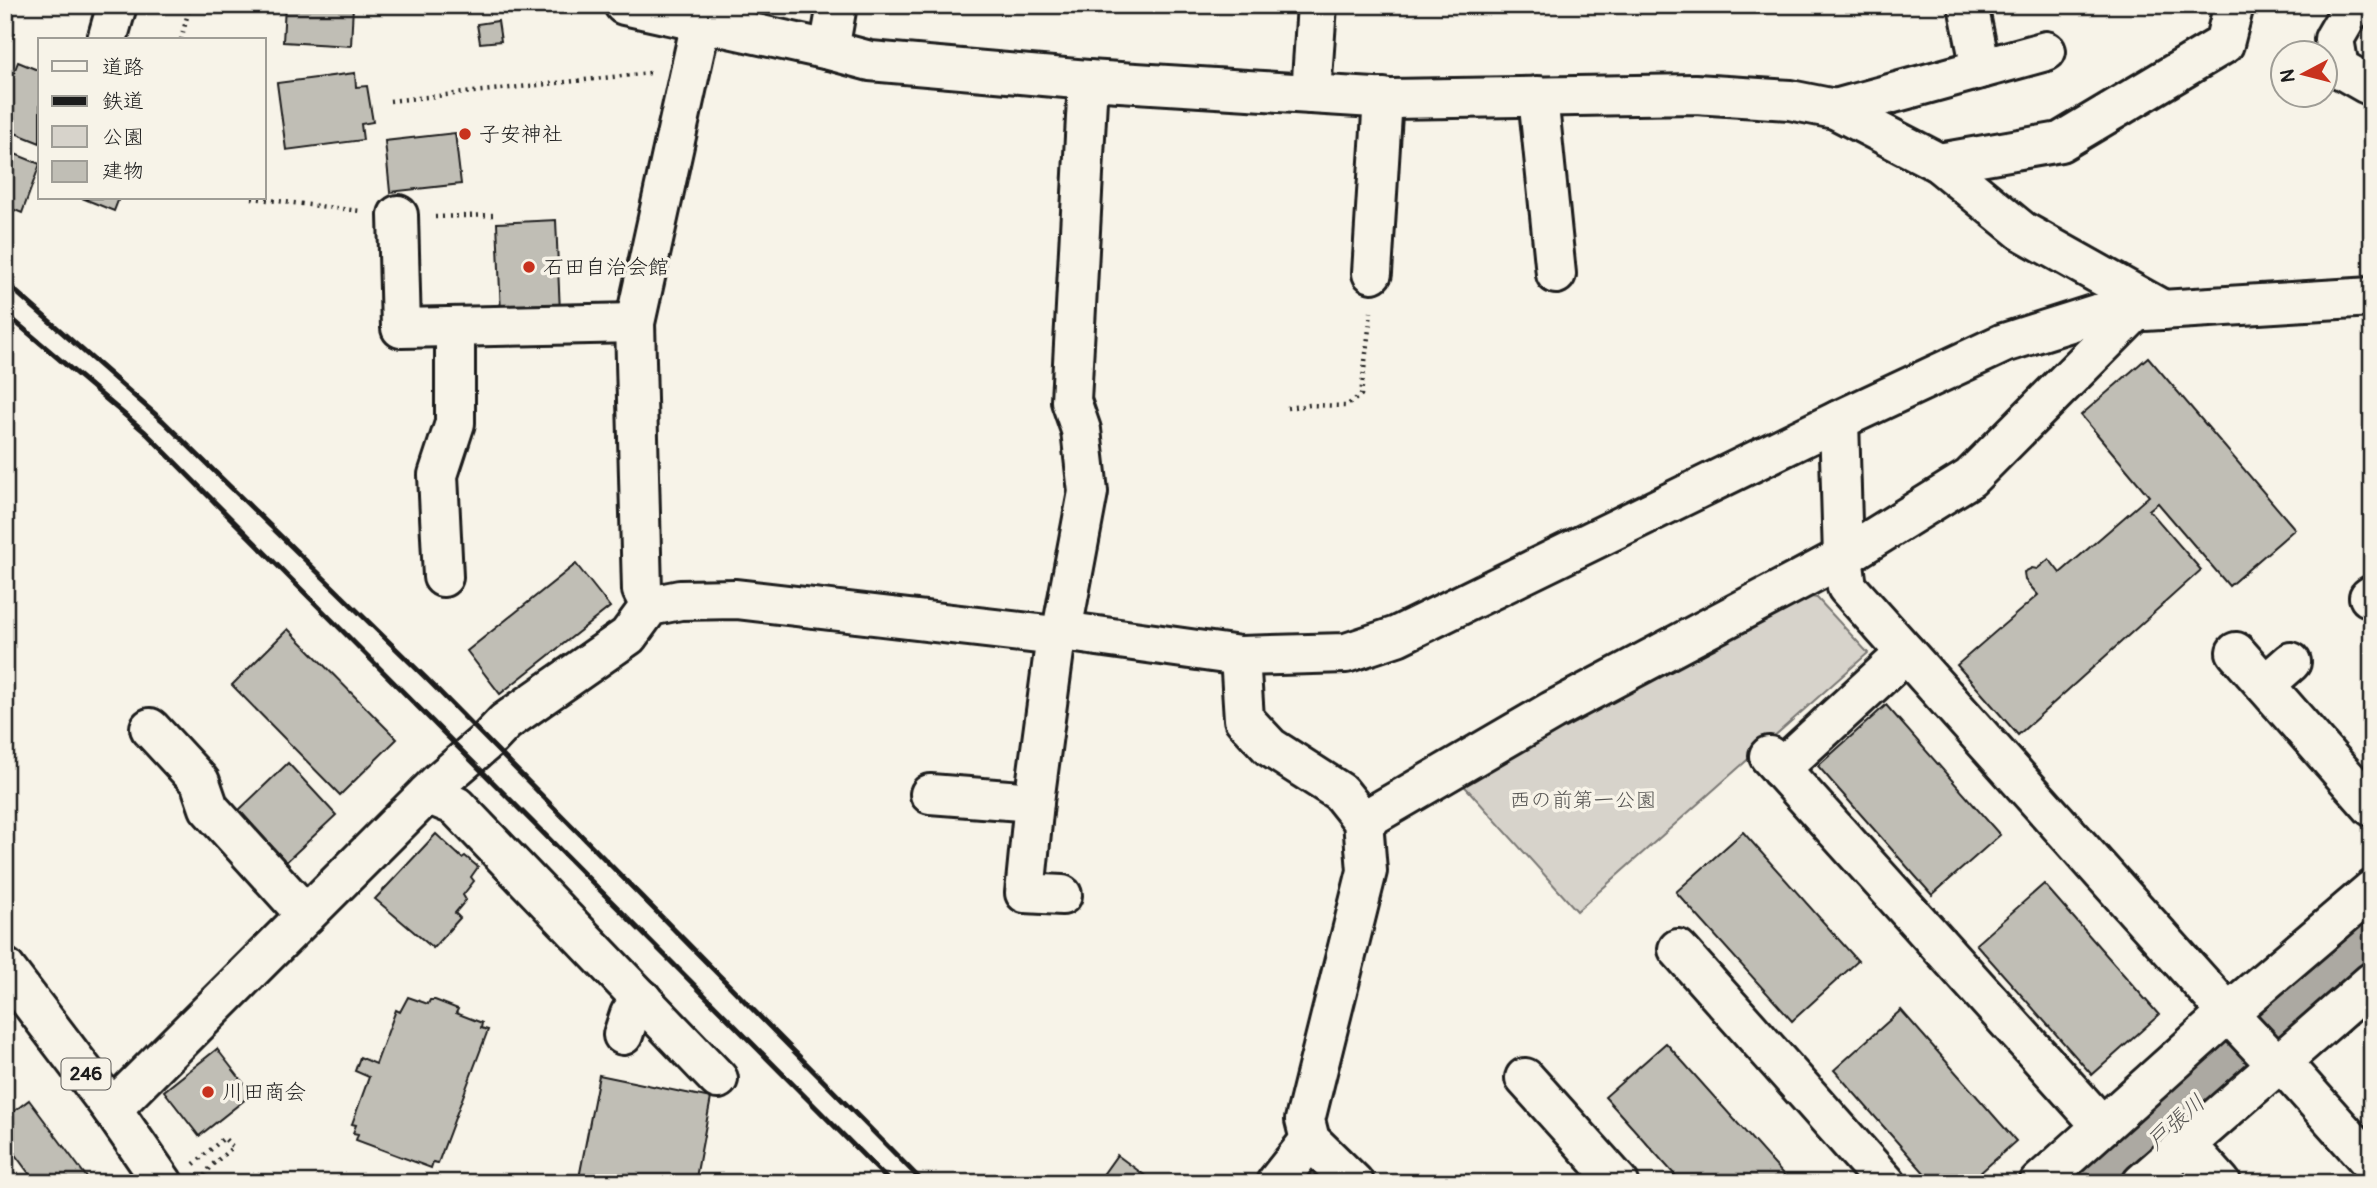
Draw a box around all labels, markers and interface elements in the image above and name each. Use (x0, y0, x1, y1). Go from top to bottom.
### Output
legend (38, 38, 266, 200)
north arrow (2268, 38, 2338, 108)
text: 道路 (102, 54, 144, 81)
text: N (2275, 68, 2301, 84)
text: 鉄道 (102, 88, 144, 115)
place label: 子安神社 (479, 121, 563, 148)
text: 公園 (102, 124, 144, 151)
marker: 子安神社 (457, 126, 473, 142)
text: 建物 (102, 158, 144, 185)
place label: 石田自治会館 (543, 254, 669, 281)
marker: 石田自治会館 (521, 259, 537, 275)
park label: 西の前第一公園 (1510, 787, 1657, 814)
road number: 246 (62, 1058, 110, 1090)
place label: 川田商会 (222, 1079, 306, 1106)
marker: 川田商会 (200, 1084, 216, 1100)
water label: 戸張川 (2141, 1088, 2211, 1156)

